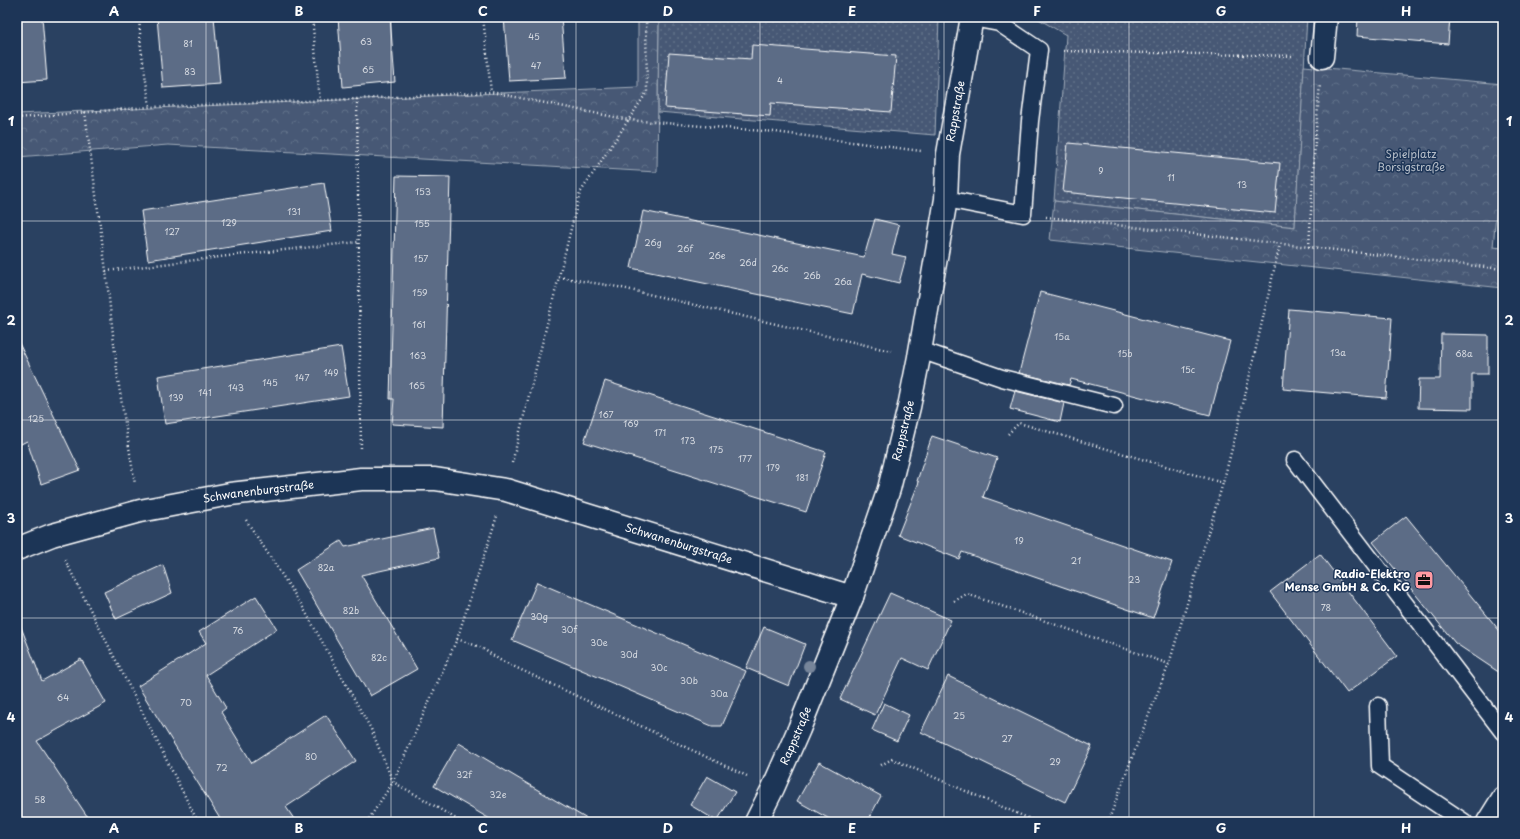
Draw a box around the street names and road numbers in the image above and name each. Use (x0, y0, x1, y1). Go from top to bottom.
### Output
street label: Rappstraße (941, 79, 969, 143)
street label: Rappstraße (887, 398, 918, 463)
street label: Schwanenburgstraße (201, 475, 315, 507)
street label: Schwanenburgstraße (623, 518, 735, 568)
street label: Rappstraße (775, 704, 815, 767)

